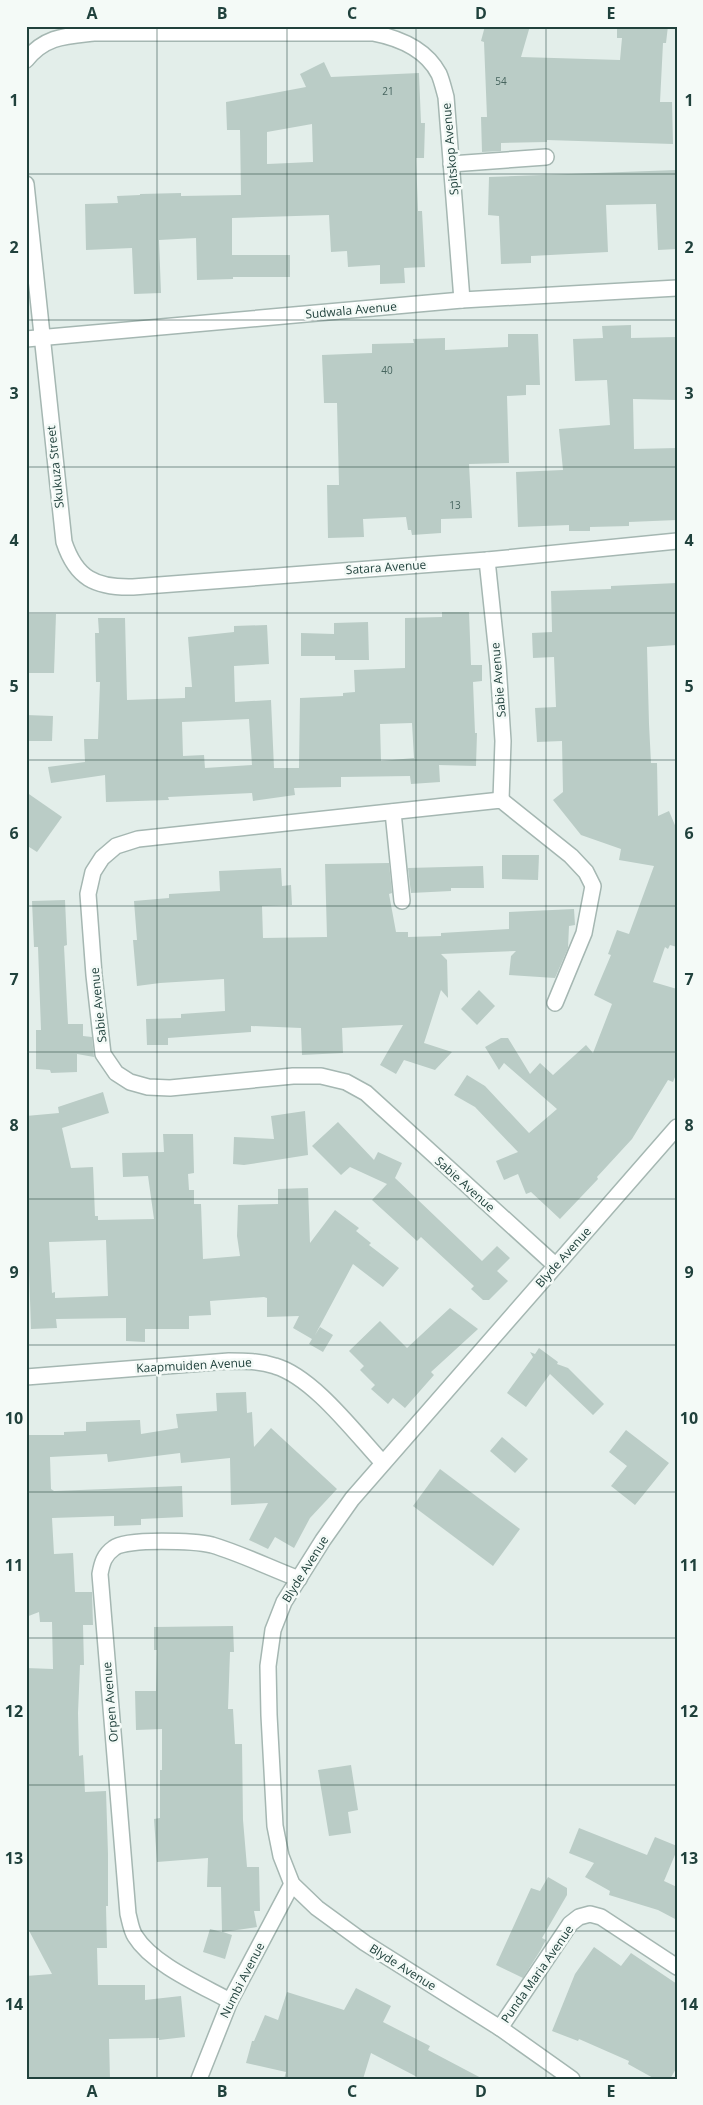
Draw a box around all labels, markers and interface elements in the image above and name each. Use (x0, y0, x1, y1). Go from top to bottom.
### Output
text: A (86, 2, 98, 24)
text: B (217, 2, 227, 24)
text: C (347, 2, 357, 24)
text: D (475, 2, 487, 24)
text: E (607, 2, 616, 24)
house number: 54 (495, 74, 507, 88)
house number: 21 (382, 84, 394, 98)
text: 1 (9, 89, 19, 111)
text: 1 (684, 89, 694, 111)
street label: Spitskop Avenue (437, 102, 463, 196)
text: 2 (9, 236, 19, 258)
text: 2 (684, 236, 694, 258)
street label: Sudwala Avenue (305, 298, 398, 322)
house number: 40 (381, 363, 393, 377)
text: 3 (9, 382, 19, 404)
text: 3 (684, 382, 694, 404)
street label: Skukuza Street (42, 425, 68, 509)
house number: 13 (449, 498, 461, 512)
text: 4 (9, 529, 19, 551)
text: 4 (684, 529, 694, 551)
street label: Satara Avenue (345, 556, 427, 578)
street label: Sabie Avenue (486, 642, 510, 718)
text: 5 (9, 675, 19, 697)
text: 5 (684, 675, 694, 697)
text: 6 (9, 822, 19, 844)
text: 6 (684, 822, 694, 844)
street label: Sabie Avenue (86, 966, 110, 1043)
text: 7 (9, 968, 19, 990)
text: 7 (684, 968, 694, 990)
text: 8 (9, 1114, 19, 1136)
text: 8 (684, 1114, 694, 1136)
street label: Sabie Avenue (431, 1153, 499, 1216)
street label: Blyde Avenue (531, 1223, 595, 1291)
text: 9 (9, 1261, 19, 1283)
text: 9 (684, 1261, 694, 1283)
street label: Kaapmuiden Avenue (136, 1353, 253, 1377)
text: 10 (5, 1407, 23, 1429)
text: 10 (680, 1407, 698, 1429)
street label: Blyde Avenue (278, 1532, 332, 1606)
text: 11 (5, 1554, 23, 1576)
text: 11 (680, 1554, 698, 1576)
street label: Orpen Avenue (98, 1661, 122, 1743)
text: 12 (5, 1700, 23, 1722)
text: 12 (680, 1700, 698, 1722)
text: 13 (5, 1847, 23, 1869)
text: 13 (680, 1847, 698, 1869)
street label: Punda Maria Avenue (497, 1921, 577, 2026)
street label: Numbi Avenue (216, 1939, 268, 2021)
street label: Blyde Avenue (366, 1940, 440, 1994)
text: 14 (5, 1993, 23, 2015)
text: 14 (680, 1993, 698, 2015)
text: A (86, 2080, 98, 2102)
text: B (217, 2080, 227, 2102)
text: C (347, 2080, 357, 2102)
text: D (475, 2080, 487, 2102)
text: E (607, 2080, 616, 2102)

